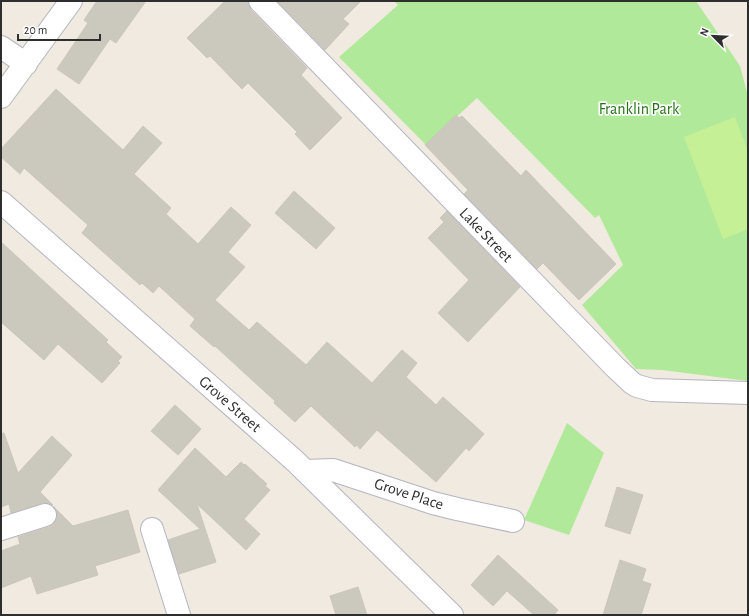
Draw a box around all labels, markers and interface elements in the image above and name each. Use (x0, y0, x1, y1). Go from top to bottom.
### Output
scale bar (18, 16, 100, 42)
north arrow (693, 16, 733, 56)
text: 20 m (24, 24, 47, 36)
text: N (698, 26, 711, 38)
park label: Franklin Park (599, 101, 680, 117)
street label: Lake Street (456, 205, 516, 265)
street label: Grove Street (196, 373, 264, 435)
street label: Grove Place (372, 475, 446, 513)

